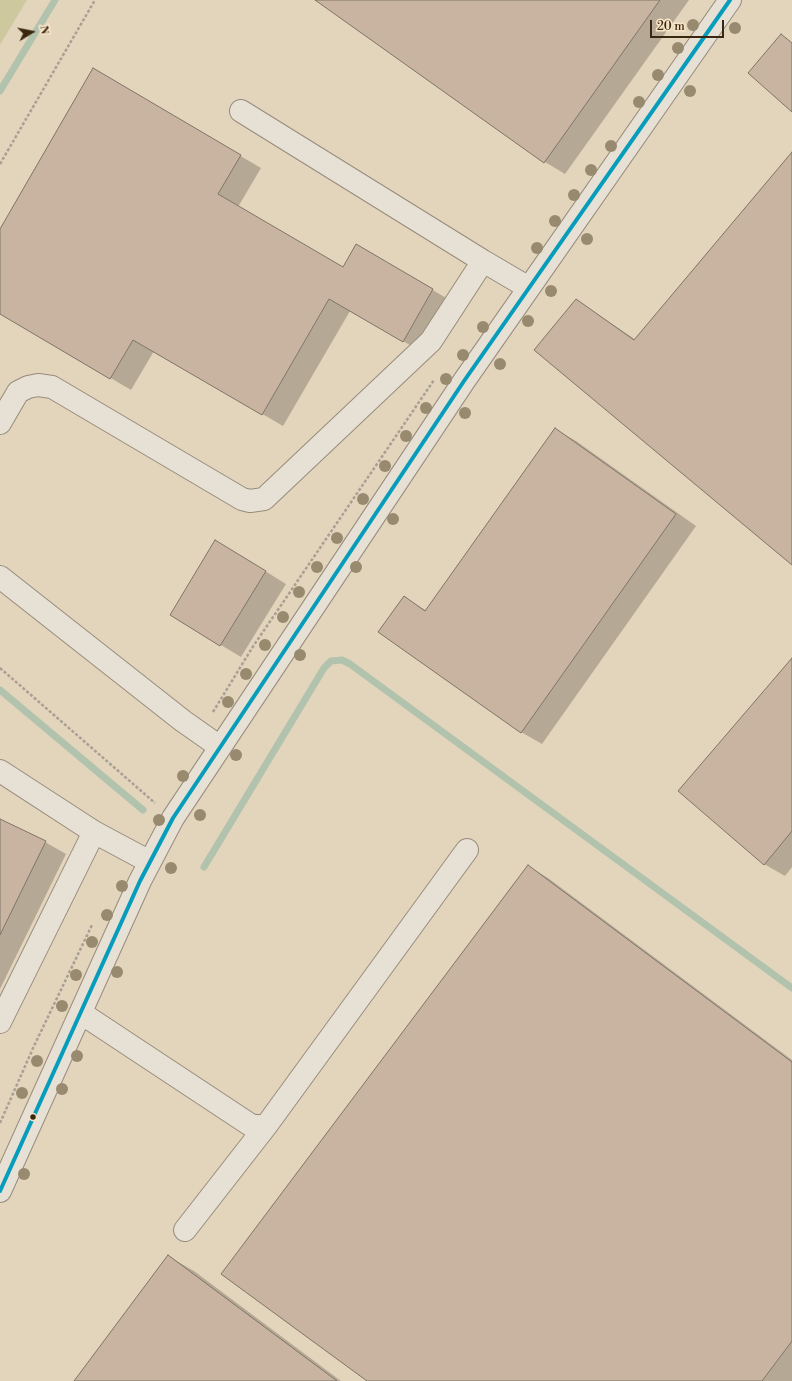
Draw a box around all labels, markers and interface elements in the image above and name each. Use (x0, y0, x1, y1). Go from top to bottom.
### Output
north arrow (12, 12, 52, 52)
scale bar (652, 12, 726, 38)
text: 20 m (657, 19, 685, 34)
text: N (36, 24, 51, 35)
unlabelled marker (28, 1112, 38, 1122)

